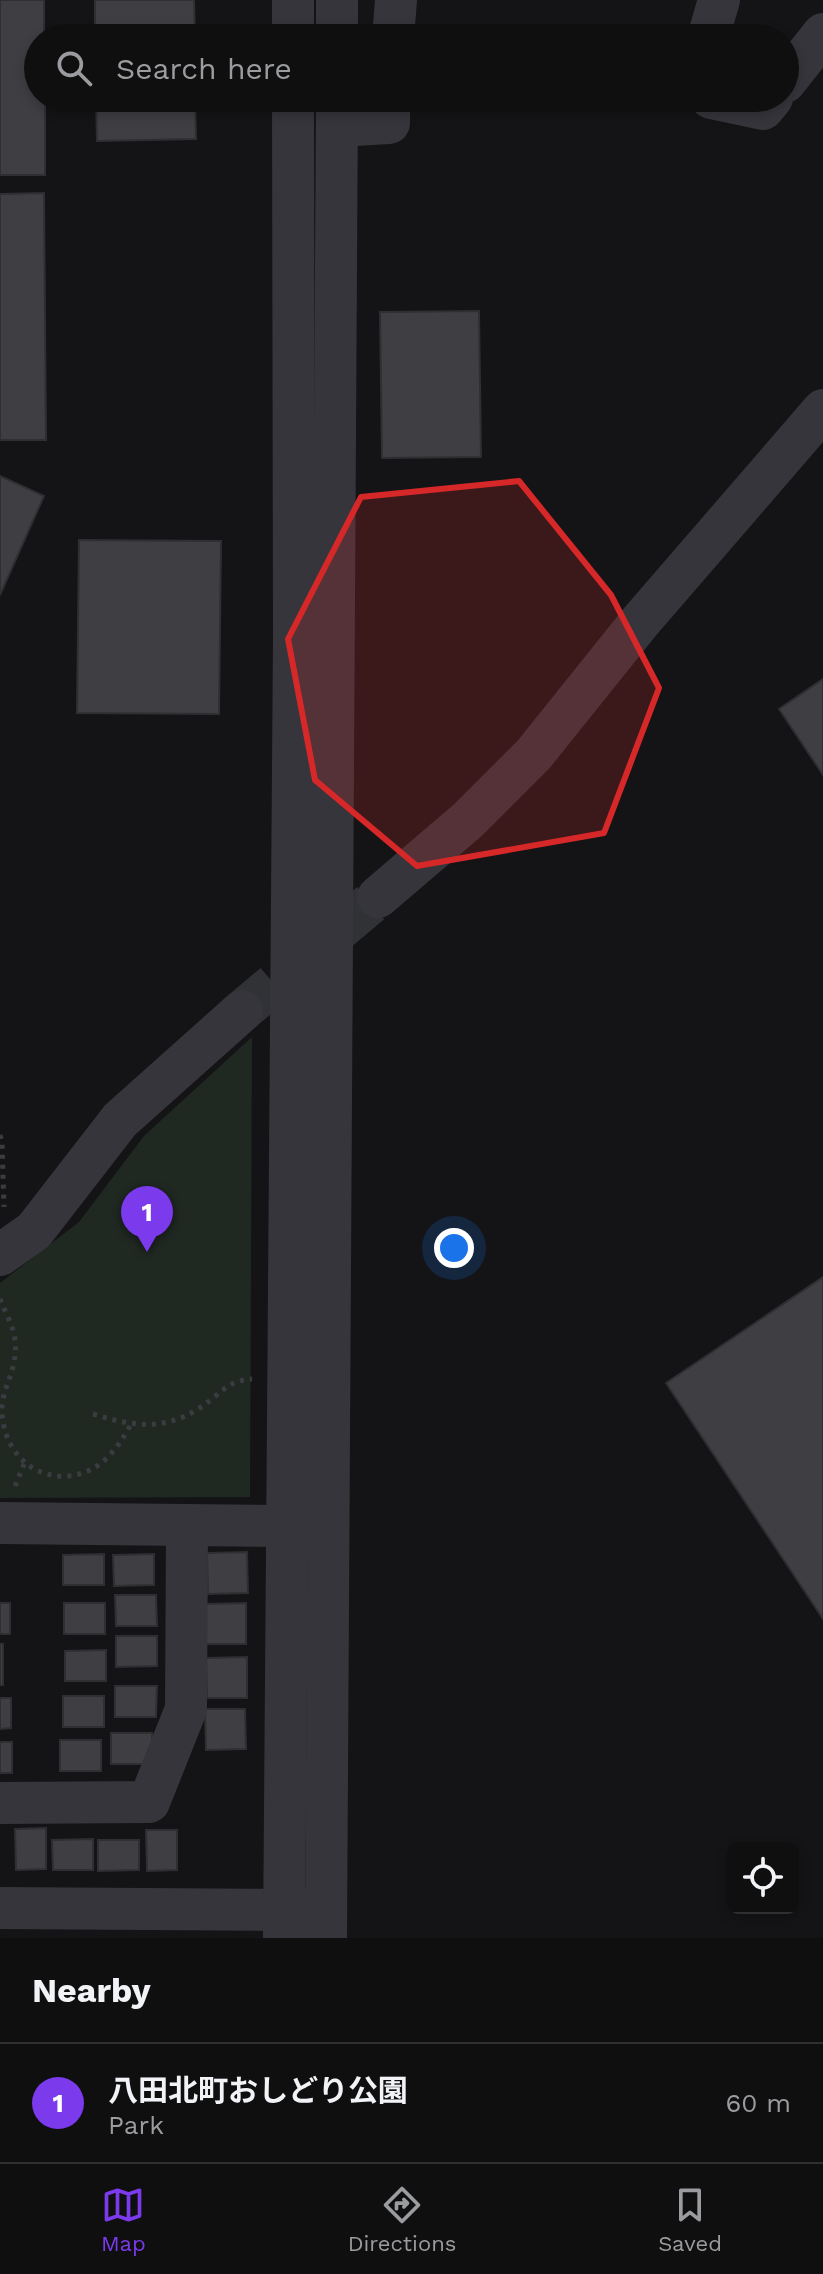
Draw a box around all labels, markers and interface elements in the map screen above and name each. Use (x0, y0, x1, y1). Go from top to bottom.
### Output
search box (24, 24, 799, 112)
icon: search (52, 46, 96, 90)
text: Search here (116, 51, 292, 86)
pin: 1 (121, 1186, 173, 1252)
your location (434, 1228, 474, 1268)
map controls (727, 1842, 799, 1914)
button: locate (727, 1842, 799, 1914)
text: Nearby (32, 1970, 151, 2010)
text: 八田北町おしどり公園 (108, 2073, 408, 2108)
text: 1 (52, 2088, 64, 2118)
text: 60 m (725, 2088, 791, 2118)
text: Park (108, 2110, 164, 2140)
tab: Map (101, 2183, 146, 2256)
tab: Directions (348, 2183, 456, 2256)
tab: Saved (658, 2183, 722, 2256)

